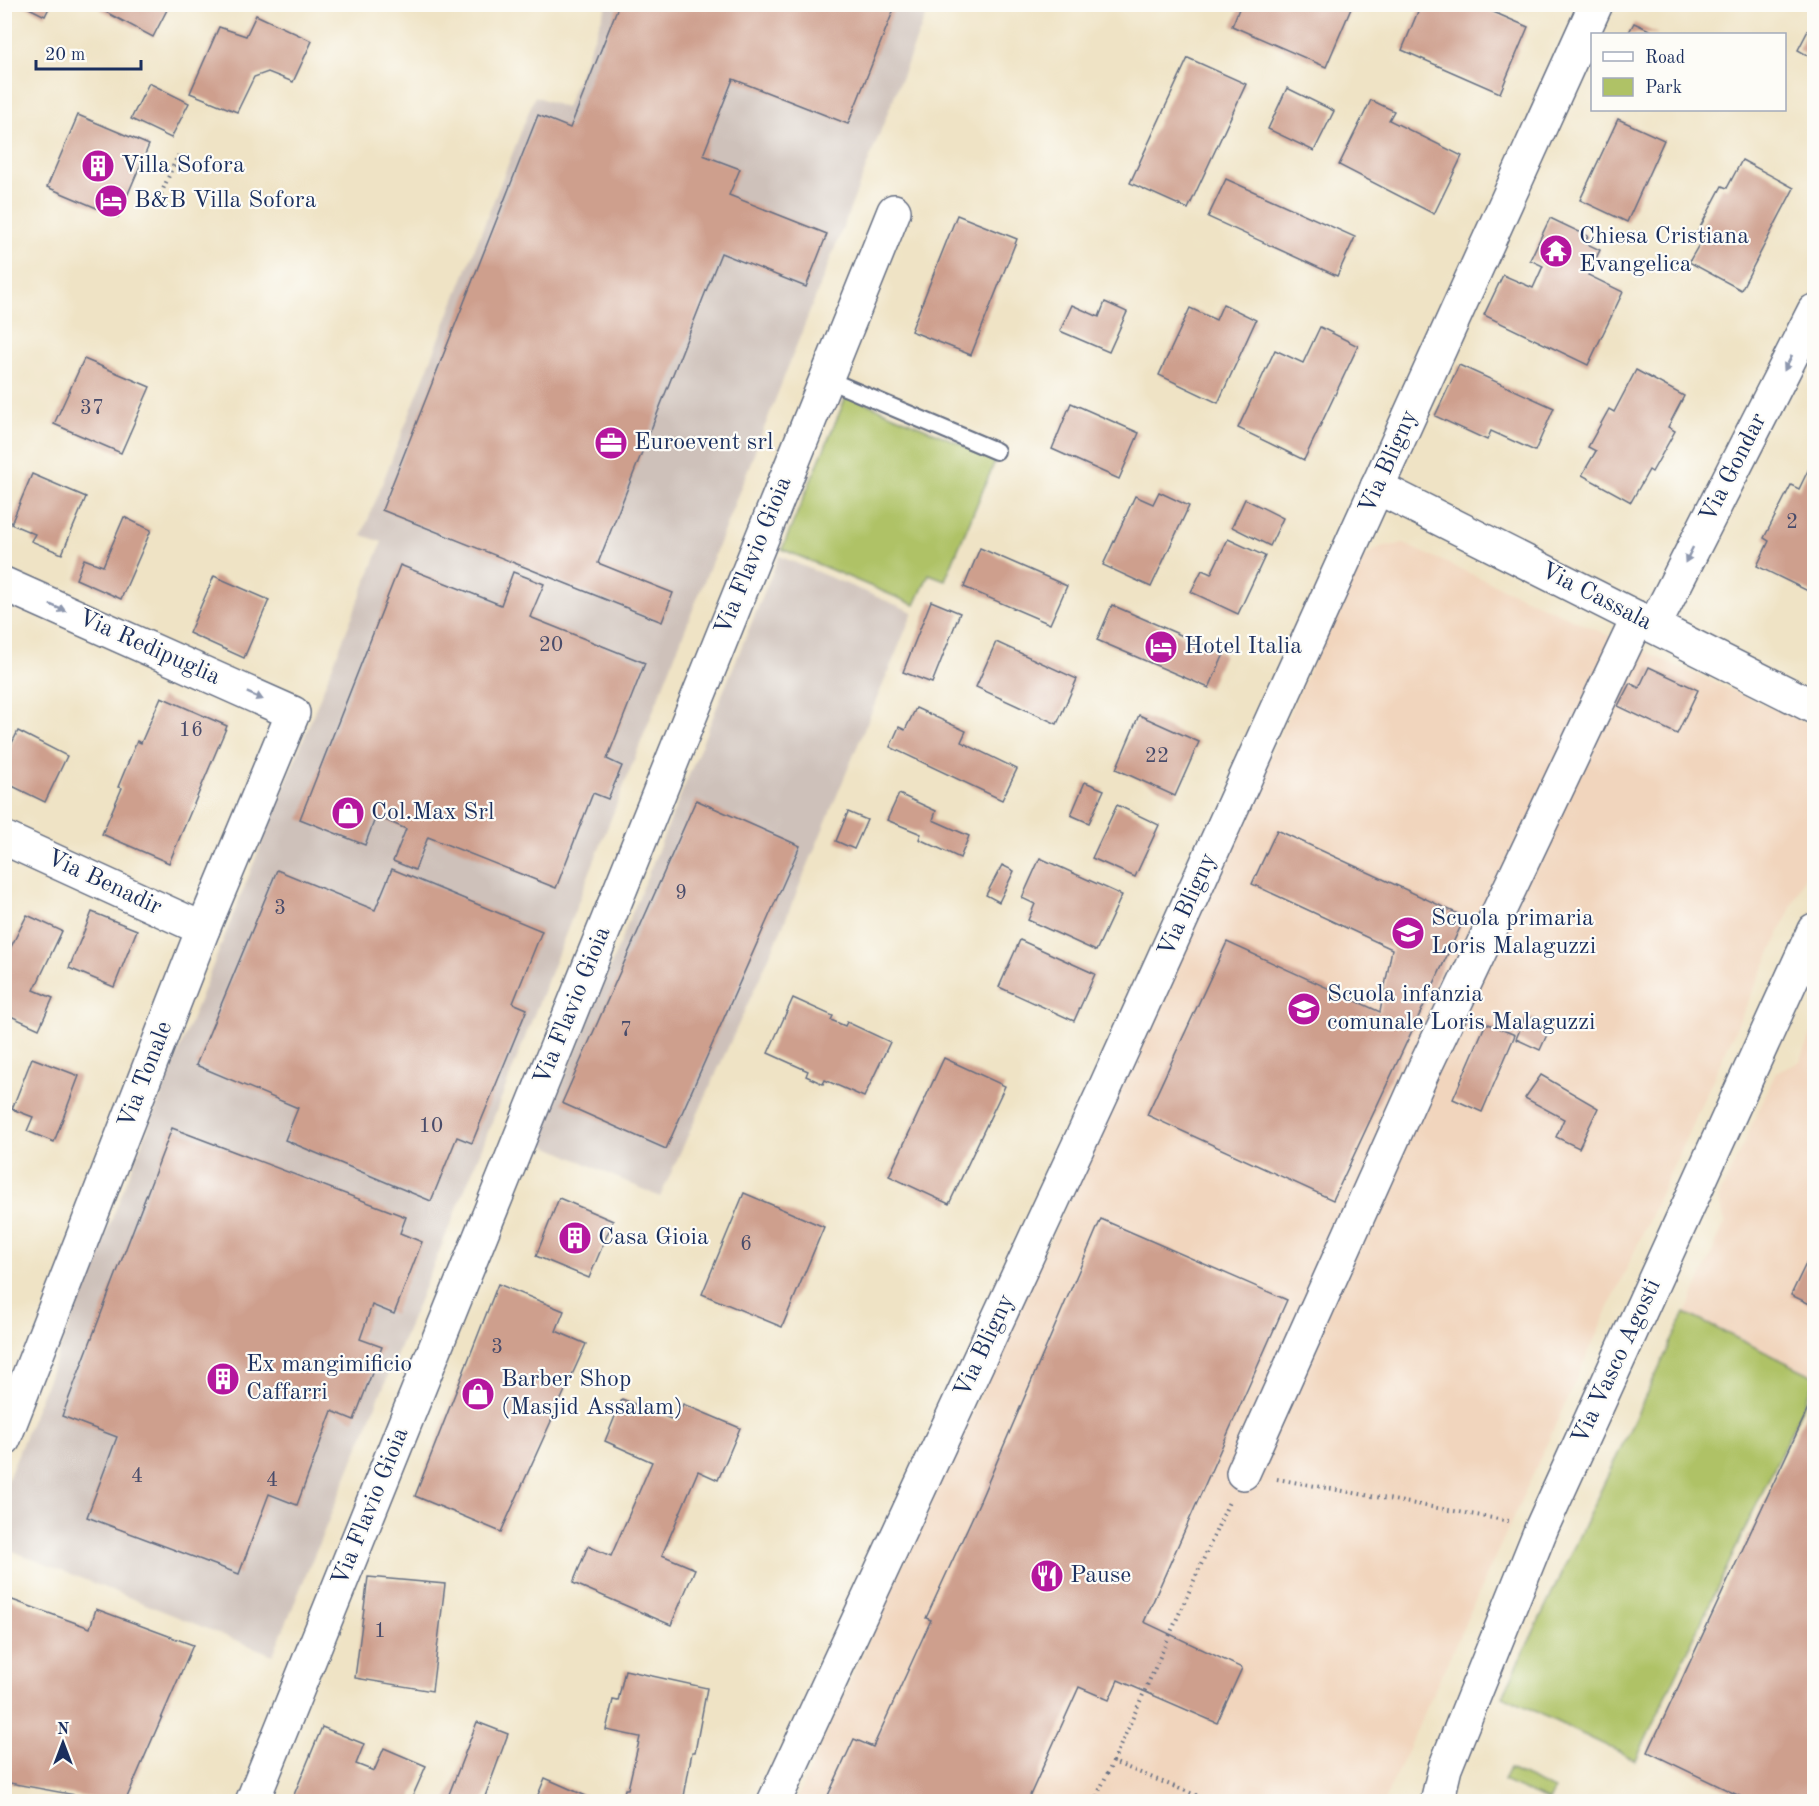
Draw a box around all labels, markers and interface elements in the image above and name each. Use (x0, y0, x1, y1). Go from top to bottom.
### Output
scale bar (36, 33, 141, 71)
legend (1591, 33, 1786, 111)
text: 20 m (45, 46, 85, 64)
text: Road (1645, 49, 1685, 67)
text: Park (1645, 79, 1682, 97)
building icon: Villa Sofora (80, 148, 116, 184)
place label: Villa Sofora (121, 154, 245, 178)
hotel icon: B&B Villa Sofora (93, 183, 129, 219)
place label: B&B Villa Sofora (134, 189, 317, 213)
place label: Chiesa Cristiana Evangelica (1579, 225, 1749, 277)
temple icon: Chiesa Cristiana Evangelica (1538, 233, 1574, 269)
one-way arrow (1783, 355, 1793, 372)
house number: 37 (80, 398, 104, 419)
street label: Via Bligny (1356, 406, 1423, 517)
street label: Via Gondar (1696, 409, 1772, 526)
office icon: Euroevent srl (593, 425, 629, 461)
place label: Euroevent srl (634, 431, 774, 455)
street label: Via Flavio Gioia (711, 473, 797, 638)
house number: 2 (1786, 512, 1798, 533)
one-way arrow (1685, 547, 1694, 564)
street label: Via Cassala (1536, 559, 1656, 635)
one-way arrow (49, 603, 66, 612)
street label: Via Redipuglia (74, 606, 224, 690)
hotel icon: Hotel Italia (1143, 629, 1179, 665)
house number: 20 (539, 635, 563, 656)
place label: Hotel Italia (1184, 635, 1302, 659)
one-way arrow (246, 692, 263, 701)
house number: 16 (179, 720, 203, 741)
house number: 22 (1145, 746, 1169, 767)
shop icon: Col.Max Srl (330, 795, 366, 831)
place label: Col.Max Srl (371, 801, 495, 825)
street label: Via Benadir (43, 846, 165, 920)
street label: Via Bligny (1155, 849, 1222, 960)
house number: 9 (675, 883, 687, 904)
house number: 3 (274, 898, 286, 919)
place label: Scuola primaria Loris Malaguzzi (1431, 907, 1596, 959)
school or university icon: Scuola primaria Loris Malaguzzi (1390, 915, 1426, 951)
street label: Via Flavio Gioia (530, 923, 616, 1088)
place label: Scuola infanzia comunale Loris Malaguzzi (1327, 983, 1595, 1035)
school or university icon: Scuola infanzia comunale Loris Malaguzzi (1286, 991, 1322, 1027)
street label: Via Tonale (115, 1018, 177, 1132)
house number: 7 (620, 1020, 632, 1041)
house number: 10 (419, 1116, 443, 1137)
building icon: Casa Gioia (557, 1220, 593, 1256)
place label: Casa Gioia (598, 1226, 709, 1250)
house number: 6 (740, 1234, 752, 1255)
street label: Via Vasco Agosti (1568, 1276, 1666, 1448)
street label: Via Bligny (951, 1291, 1019, 1401)
house number: 3 (491, 1337, 503, 1358)
place label: Ex mangimificio Caffarri (246, 1353, 412, 1405)
building icon: Ex mangimificio Caffarri (205, 1361, 241, 1397)
place label: Barber Shop (Masjid Assalam) (501, 1368, 683, 1420)
shop icon: Barber Shop (Masjid Assalam) (460, 1376, 496, 1412)
street label: Via Flavio Gioia (328, 1424, 414, 1589)
house number: 4 (131, 1466, 143, 1487)
house number: 4 (266, 1470, 278, 1491)
restaurant icon: Pause (1029, 1558, 1065, 1594)
place label: Pause (1070, 1564, 1131, 1588)
house number: 1 (374, 1621, 386, 1642)
north arrow (33, 1713, 93, 1773)
text: N (57, 1722, 70, 1738)

